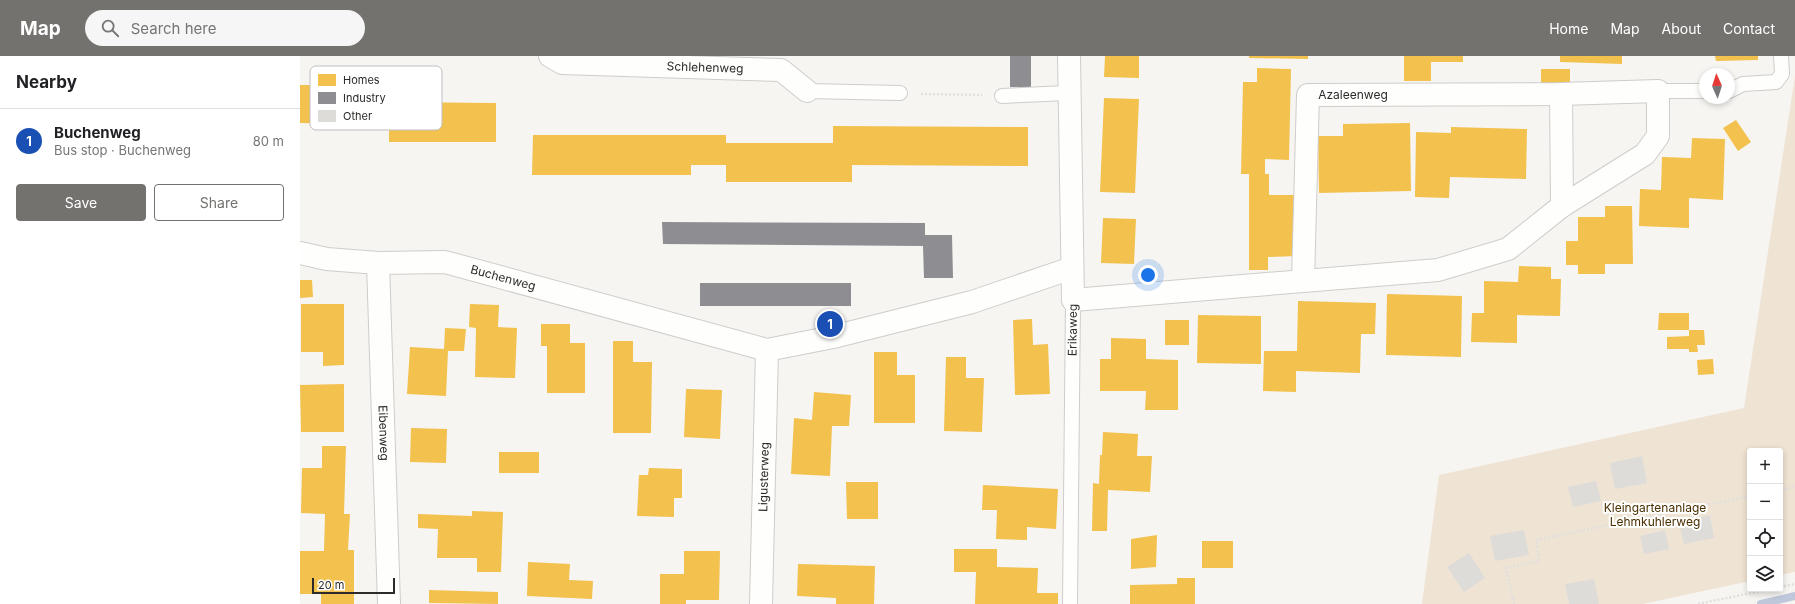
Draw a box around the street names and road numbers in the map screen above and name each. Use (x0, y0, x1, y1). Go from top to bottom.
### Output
street label: Schlehenweg (666, 58, 744, 76)
street label: Azaleenweg (1318, 87, 1388, 102)
street label: Buchenweg (469, 261, 537, 293)
street label: Erikaweg (1064, 304, 1080, 356)
street label: Eibenweg (376, 405, 392, 461)
street label: Ligusterweg (755, 442, 772, 512)

